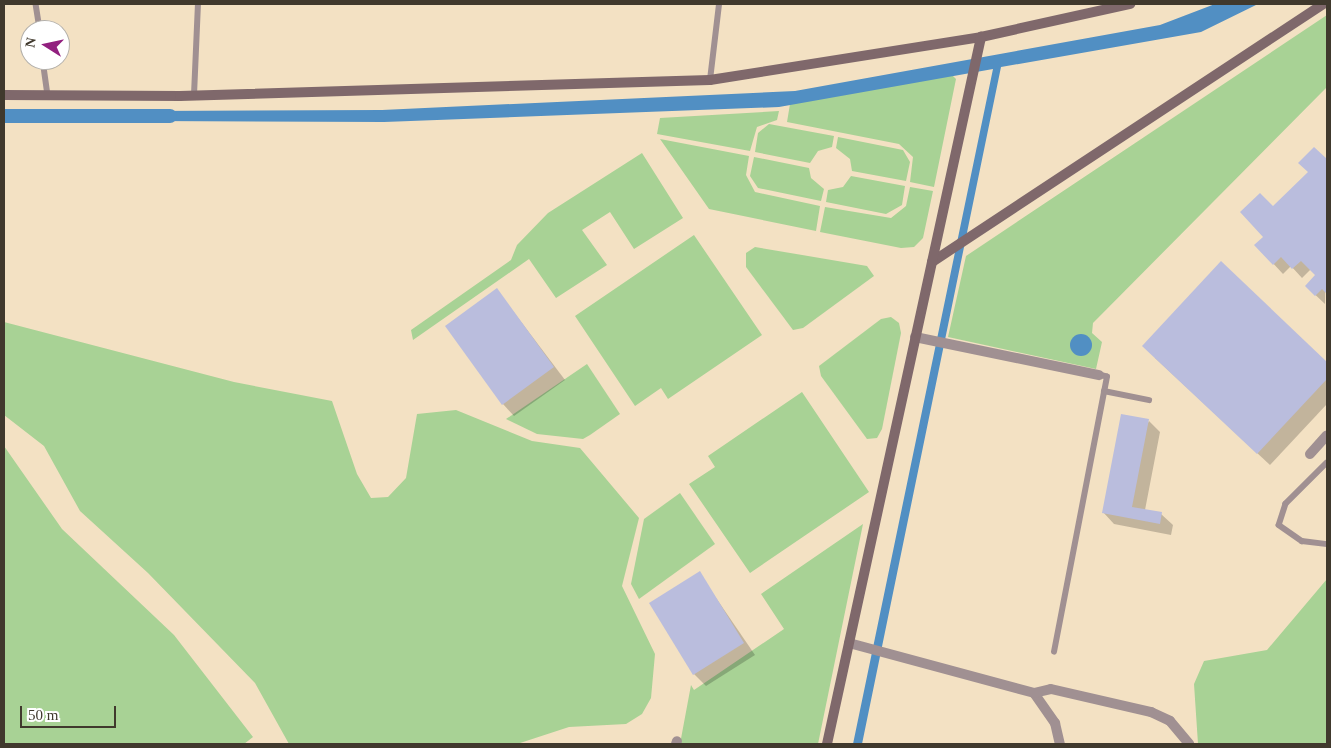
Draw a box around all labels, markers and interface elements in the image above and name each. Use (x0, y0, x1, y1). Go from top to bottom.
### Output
north arrow (20, 20, 70, 70)
text: N (22, 36, 39, 49)
scale bar (22, 696, 119, 728)
text: 50 m (28, 707, 58, 723)

